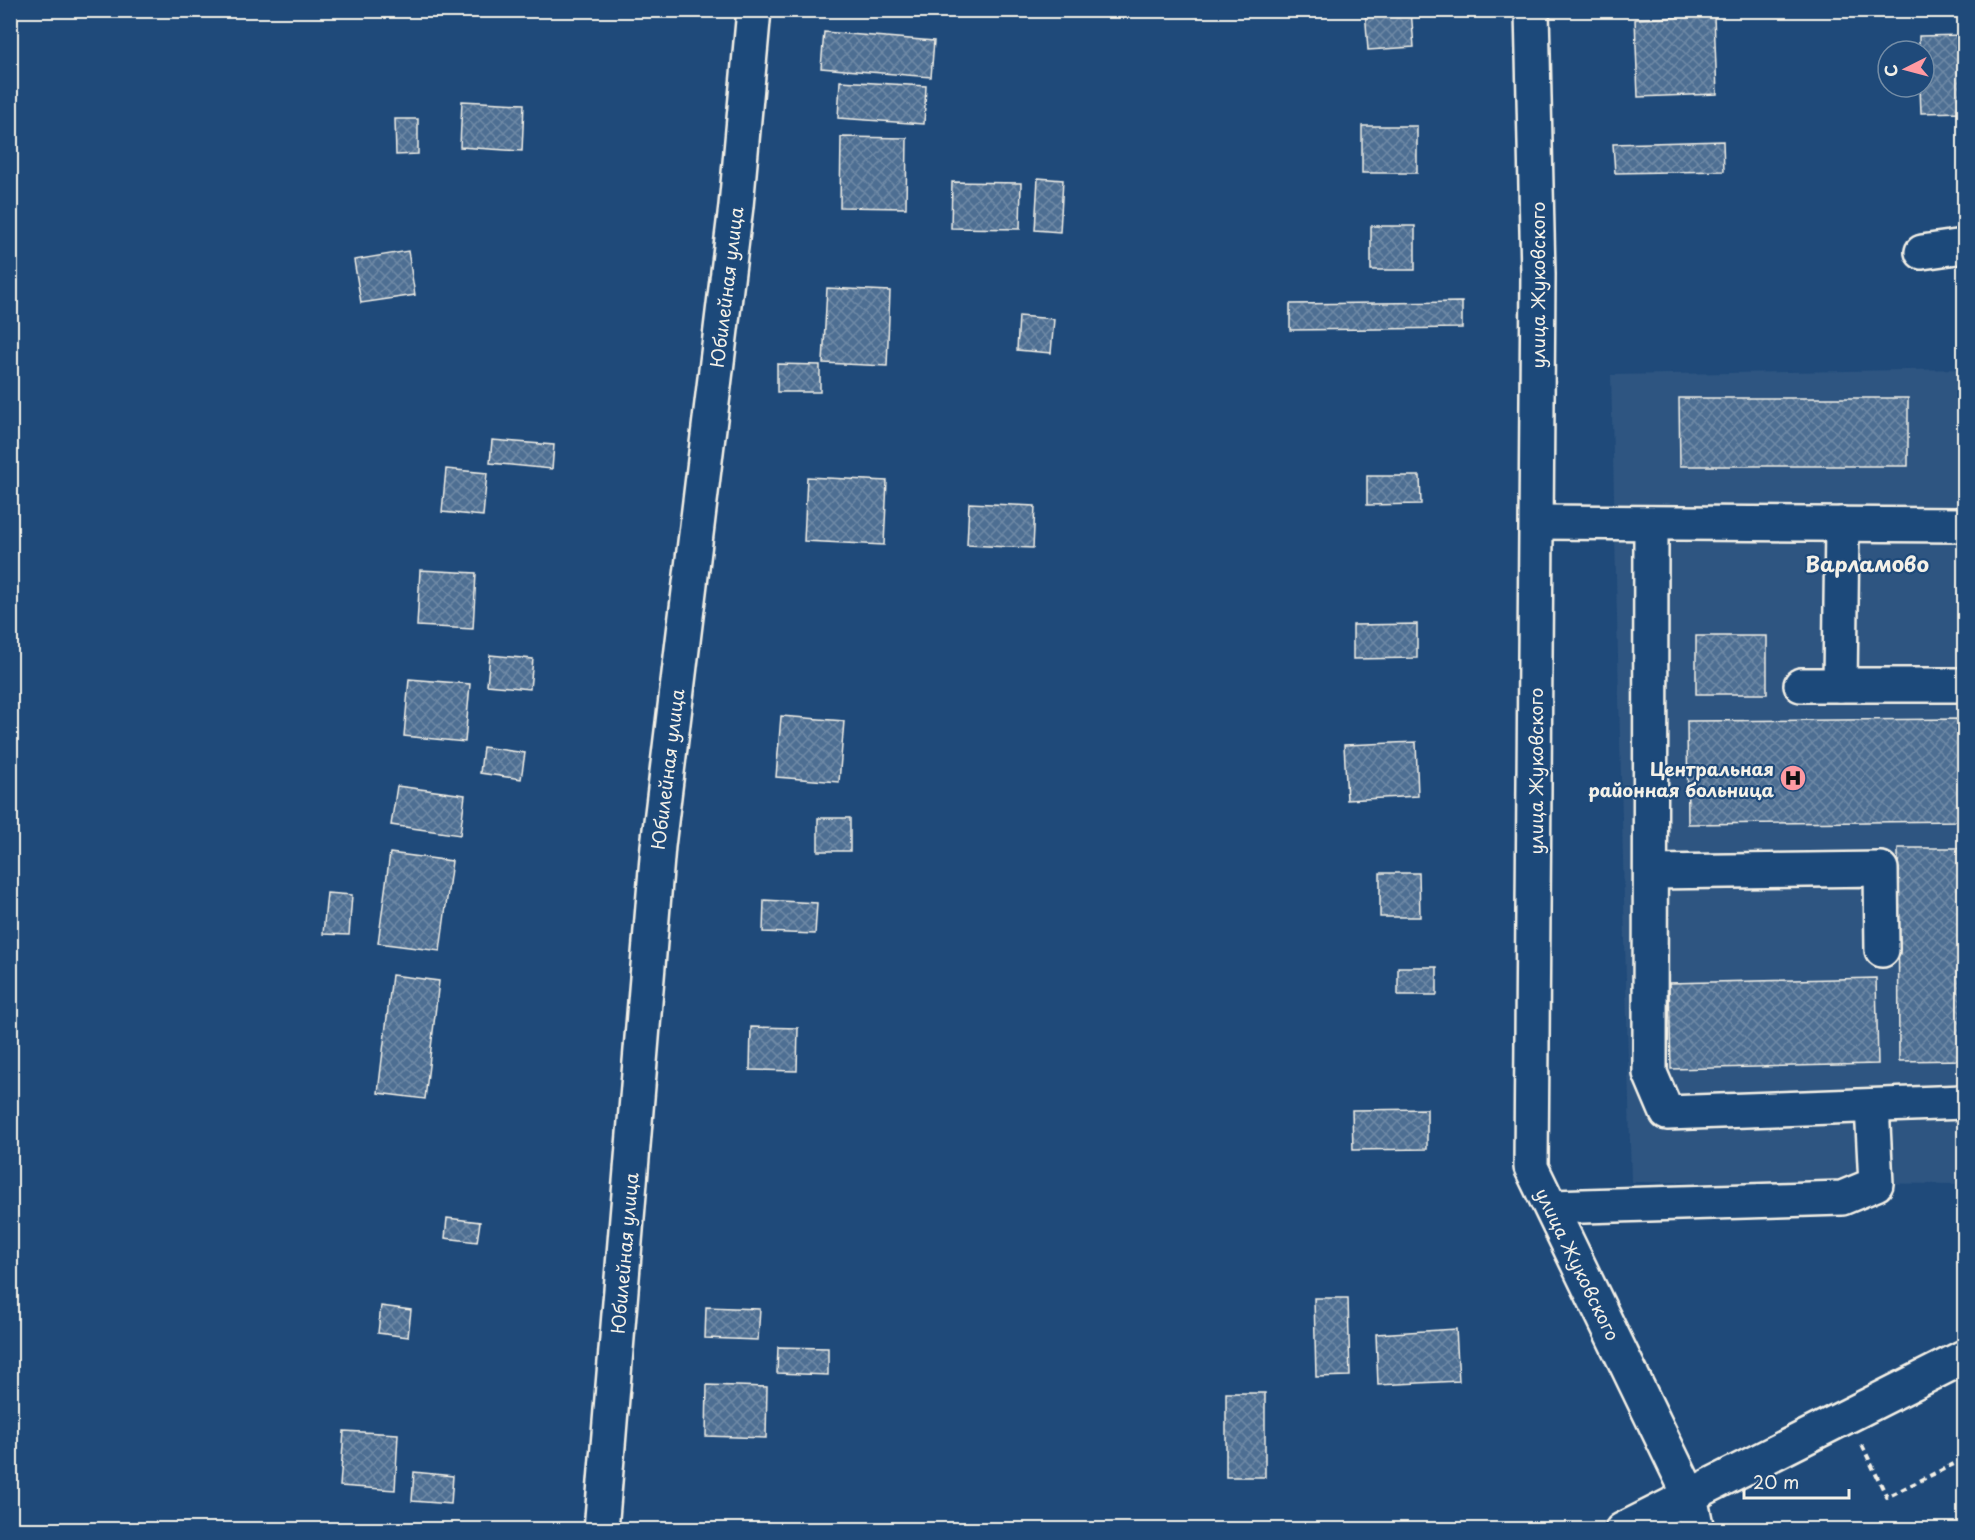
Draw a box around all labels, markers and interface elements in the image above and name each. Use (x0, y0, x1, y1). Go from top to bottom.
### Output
north arrow (1876, 39, 1936, 99)
text: С (1878, 63, 1903, 78)
street label: улица Жуковского (1524, 202, 1551, 368)
street label: Юбилейная улица (703, 204, 749, 369)
district label: Варламово (1805, 547, 1929, 579)
street label: Юбилейная улица (644, 686, 690, 851)
street label: улица Жуковского (1522, 688, 1549, 854)
place label: Центральная районная больница (1588, 755, 1774, 803)
hospital icon: Центральная районная больница (1778, 763, 1808, 793)
street label: Юбилейная улица (604, 1171, 645, 1335)
street label: улица Жуковского (1529, 1183, 1627, 1345)
scale bar (1744, 1462, 1849, 1500)
text: 20 m (1753, 1468, 1799, 1495)

